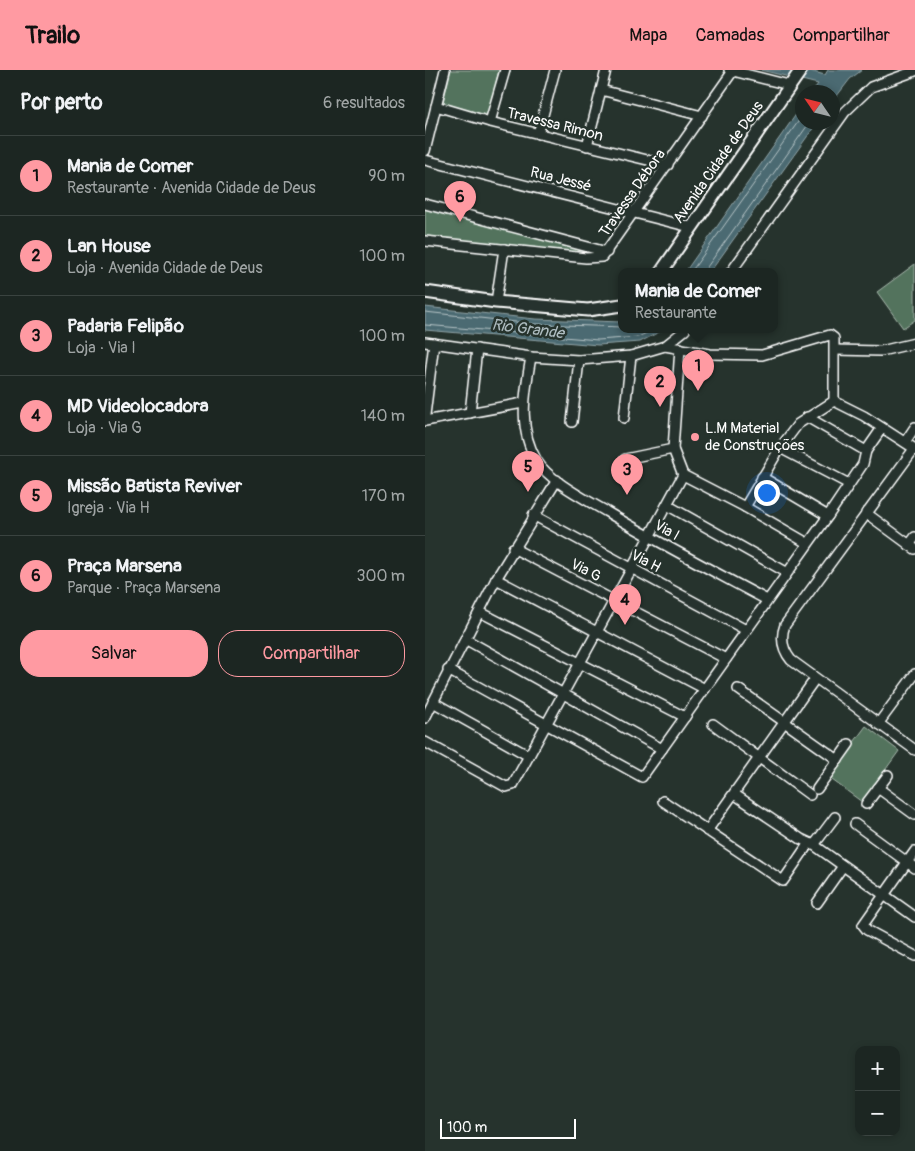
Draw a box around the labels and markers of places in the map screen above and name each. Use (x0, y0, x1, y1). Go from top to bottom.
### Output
pin: 6 (444, 181, 476, 222)
pin: 1 (682, 350, 714, 391)
pin: 2 (644, 366, 676, 407)
place label: L.M Material de Construções (705, 419, 805, 455)
marker: L.M Material de Construções (689, 431, 701, 443)
pin: 5 (512, 451, 544, 492)
pin: 3 (611, 454, 643, 495)
pin: 4 (609, 584, 641, 625)

